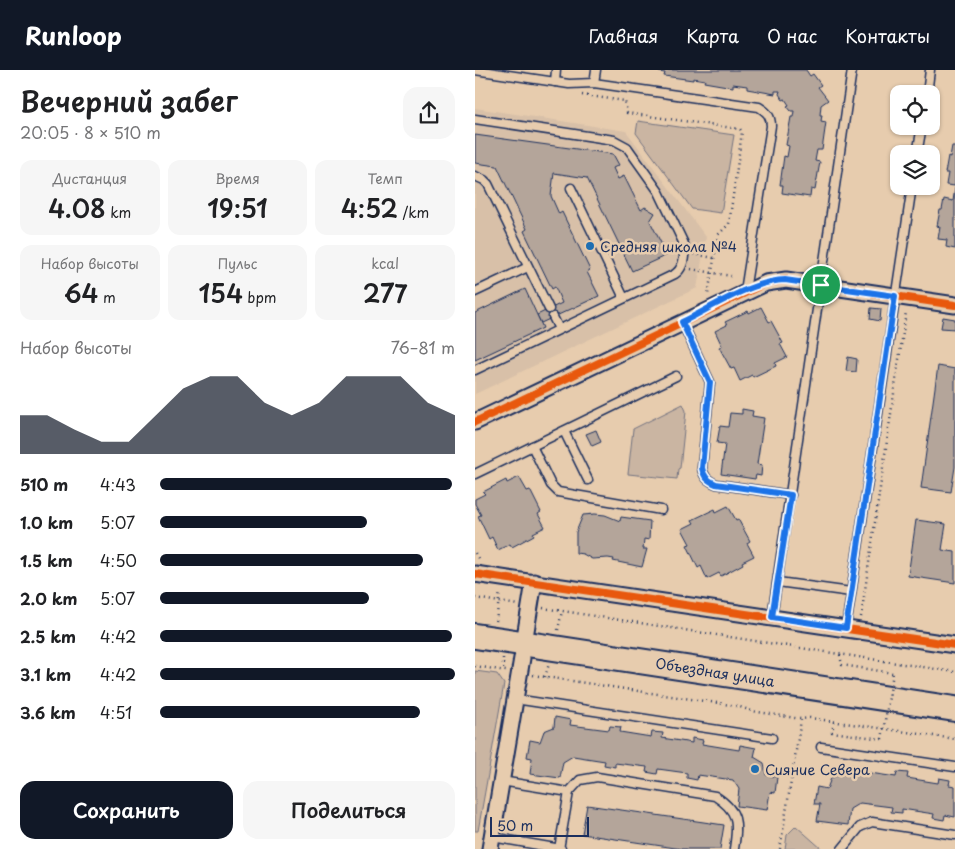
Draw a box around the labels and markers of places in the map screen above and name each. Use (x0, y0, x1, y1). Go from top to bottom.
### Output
place label: Средняя школа №4 (600, 236, 737, 257)
marker: Средняя школа №4 (584, 240, 596, 252)
pin (800, 264, 842, 306)
place label: Сияние Севера (765, 759, 870, 780)
marker: Сияние Севера (749, 763, 761, 775)

